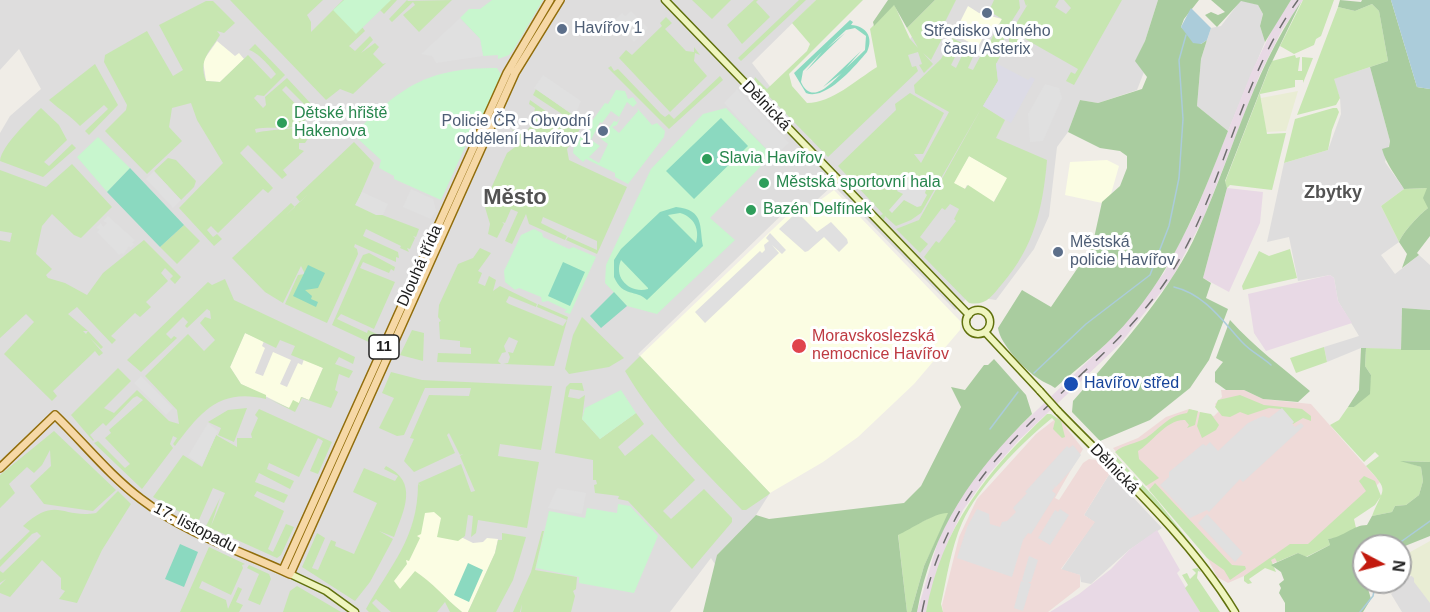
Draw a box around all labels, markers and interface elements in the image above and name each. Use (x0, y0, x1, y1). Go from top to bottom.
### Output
marker: Středisko volného času Asterix (980, 6, 994, 20)
place label: Havířov 1 (574, 19, 642, 39)
marker: Havířov 1 (555, 22, 569, 36)
place label: Středisko volného času Asterix (923, 22, 1051, 60)
street label: Dělnická (738, 77, 794, 135)
place label: Dětské hřiště Hakenova (294, 104, 387, 142)
place label: Policie ČR - Obvodní oddělení Havířov 1 (442, 112, 591, 150)
marker: Dětské hřiště Hakenova (275, 116, 289, 130)
marker: Policie ČR - Obvodní oddělení Havířov 1 (596, 124, 610, 138)
place label: Slavia Havířov (719, 149, 822, 169)
marker: Slavia Havířov (700, 152, 714, 166)
place label: Městská sportovní hala (776, 173, 941, 193)
marker: Městská sportovní hala (757, 176, 771, 190)
district label: Zbytky (1304, 182, 1362, 204)
district label: Město (483, 185, 547, 211)
place label: Bazén Delfínek (763, 200, 872, 220)
marker: Bazén Delfínek (744, 203, 758, 217)
street label: Dlouhá třída (394, 222, 446, 310)
place label: Městská policie Havířov (1070, 233, 1175, 271)
marker: Městská policie Havířov (1051, 245, 1065, 259)
place label: Moravskoslezská nemocnice Havířov (812, 327, 949, 365)
road number: 11 (369, 335, 399, 359)
marker: Moravskoslezská nemocnice Havířov (790, 337, 808, 355)
place label: Havířov střed (1084, 374, 1179, 394)
marker: Havířov střed (1062, 375, 1080, 393)
street label: Dělnická (1086, 440, 1142, 498)
street label: 17. listopadu (150, 499, 240, 557)
north arrow (1352, 534, 1412, 594)
text: N (1389, 559, 1408, 573)

